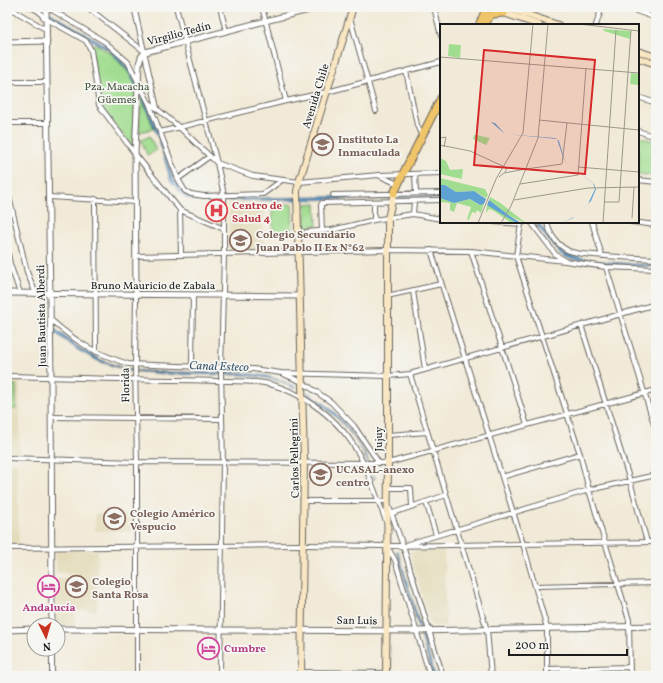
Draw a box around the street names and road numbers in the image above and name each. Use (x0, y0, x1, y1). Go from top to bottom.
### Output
street label: Virgilio Tedín (146, 19, 213, 50)
street label: Avenida Chile (299, 62, 333, 131)
street label: Juan Bautista Alberdi (34, 265, 51, 367)
street label: Bruno Mauricio de Zabala (91, 279, 216, 294)
street label: Florida (119, 367, 134, 403)
street label: Carlos Pellegrini (287, 418, 304, 498)
street label: Jujuy (372, 427, 387, 451)
street label: San Luis (336, 614, 378, 629)

